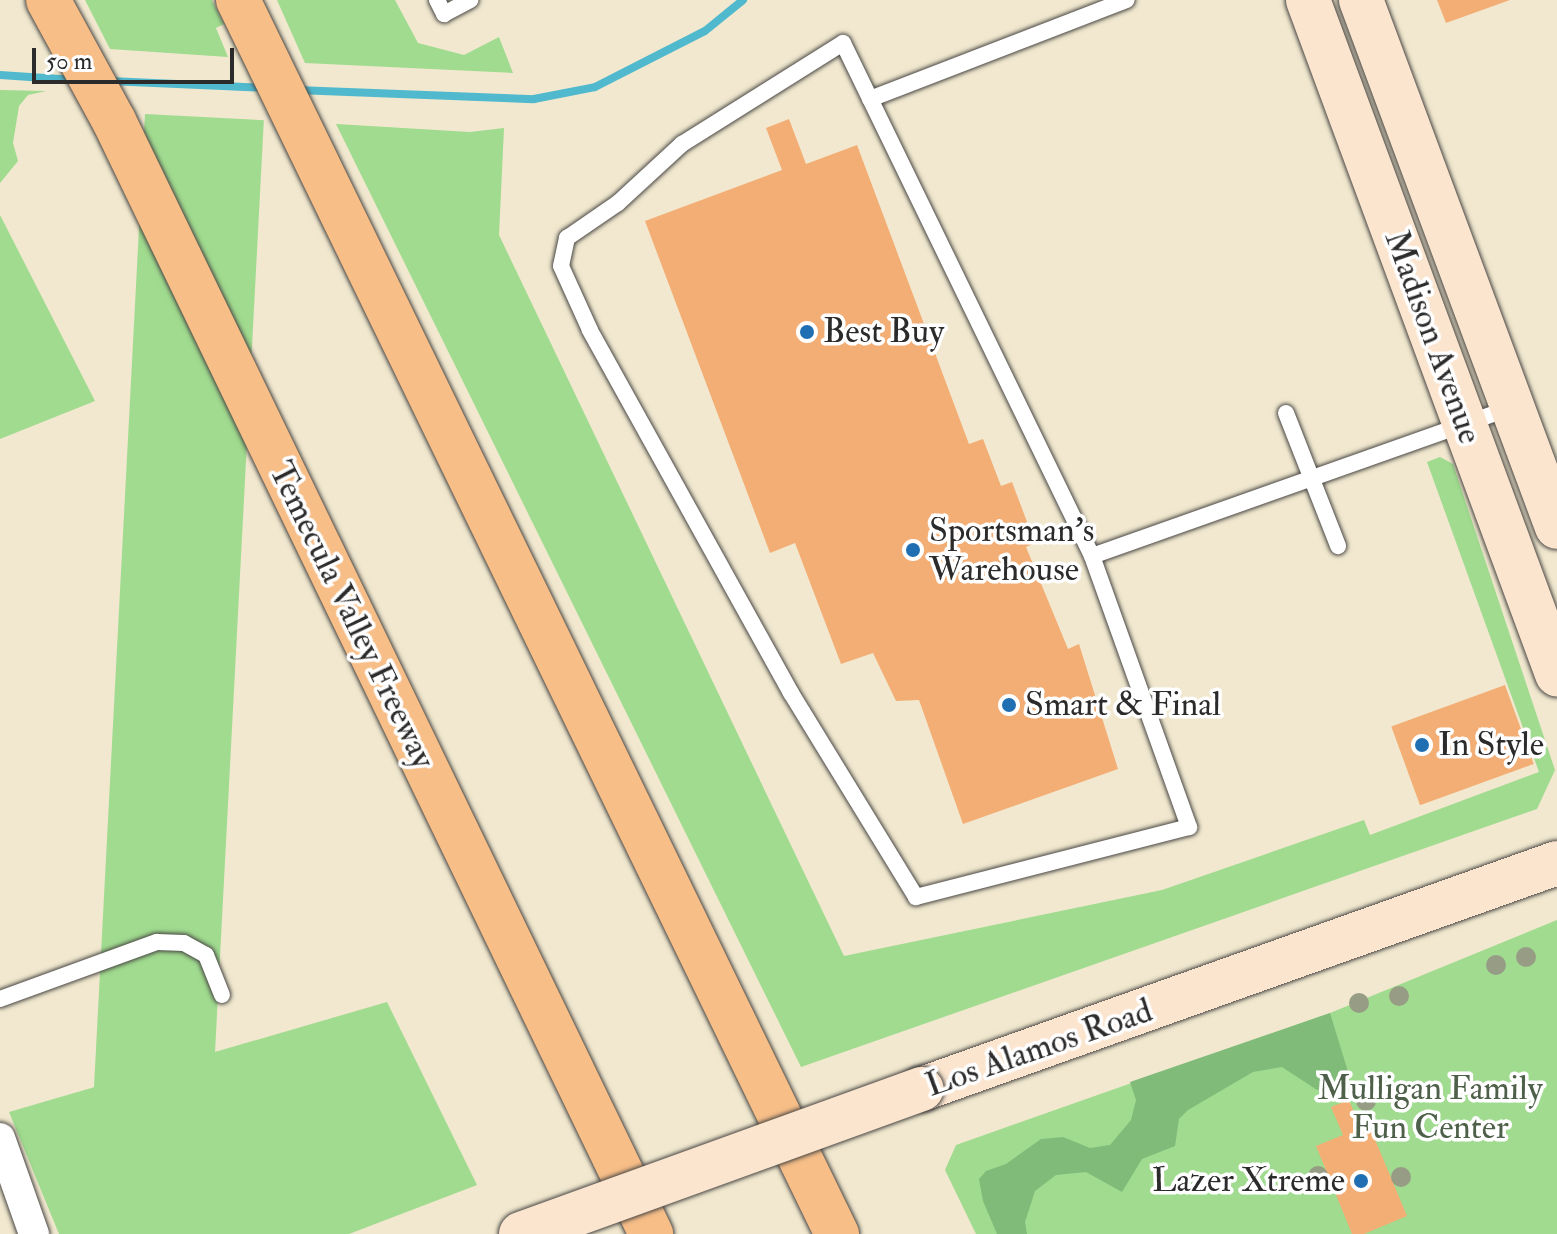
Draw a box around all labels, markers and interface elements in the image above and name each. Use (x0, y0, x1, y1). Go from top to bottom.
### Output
scale bar (36, 32, 238, 82)
text: 50 m (46, 46, 92, 77)
street label: Madison Avenue (1376, 225, 1490, 449)
place label: Best Buy (823, 312, 944, 352)
marker: Best Buy (798, 323, 816, 341)
street label: Temecula Valley Freeway (260, 455, 444, 775)
place label: Sportsman's Warehouse (929, 510, 1094, 590)
marker: Sportsman's Warehouse (904, 541, 922, 559)
place label: Smart & Final (1025, 685, 1221, 725)
marker: Smart & Final (1000, 696, 1018, 714)
place label: In Style (1438, 725, 1544, 765)
marker: In Style (1413, 736, 1431, 754)
street label: Los Alamos Road (920, 990, 1158, 1106)
park label: Mulligan Family Fun Center (1317, 1068, 1543, 1148)
place label: Lazer Xtreme (1152, 1161, 1345, 1201)
marker: Lazer Xtreme (1352, 1172, 1370, 1190)

